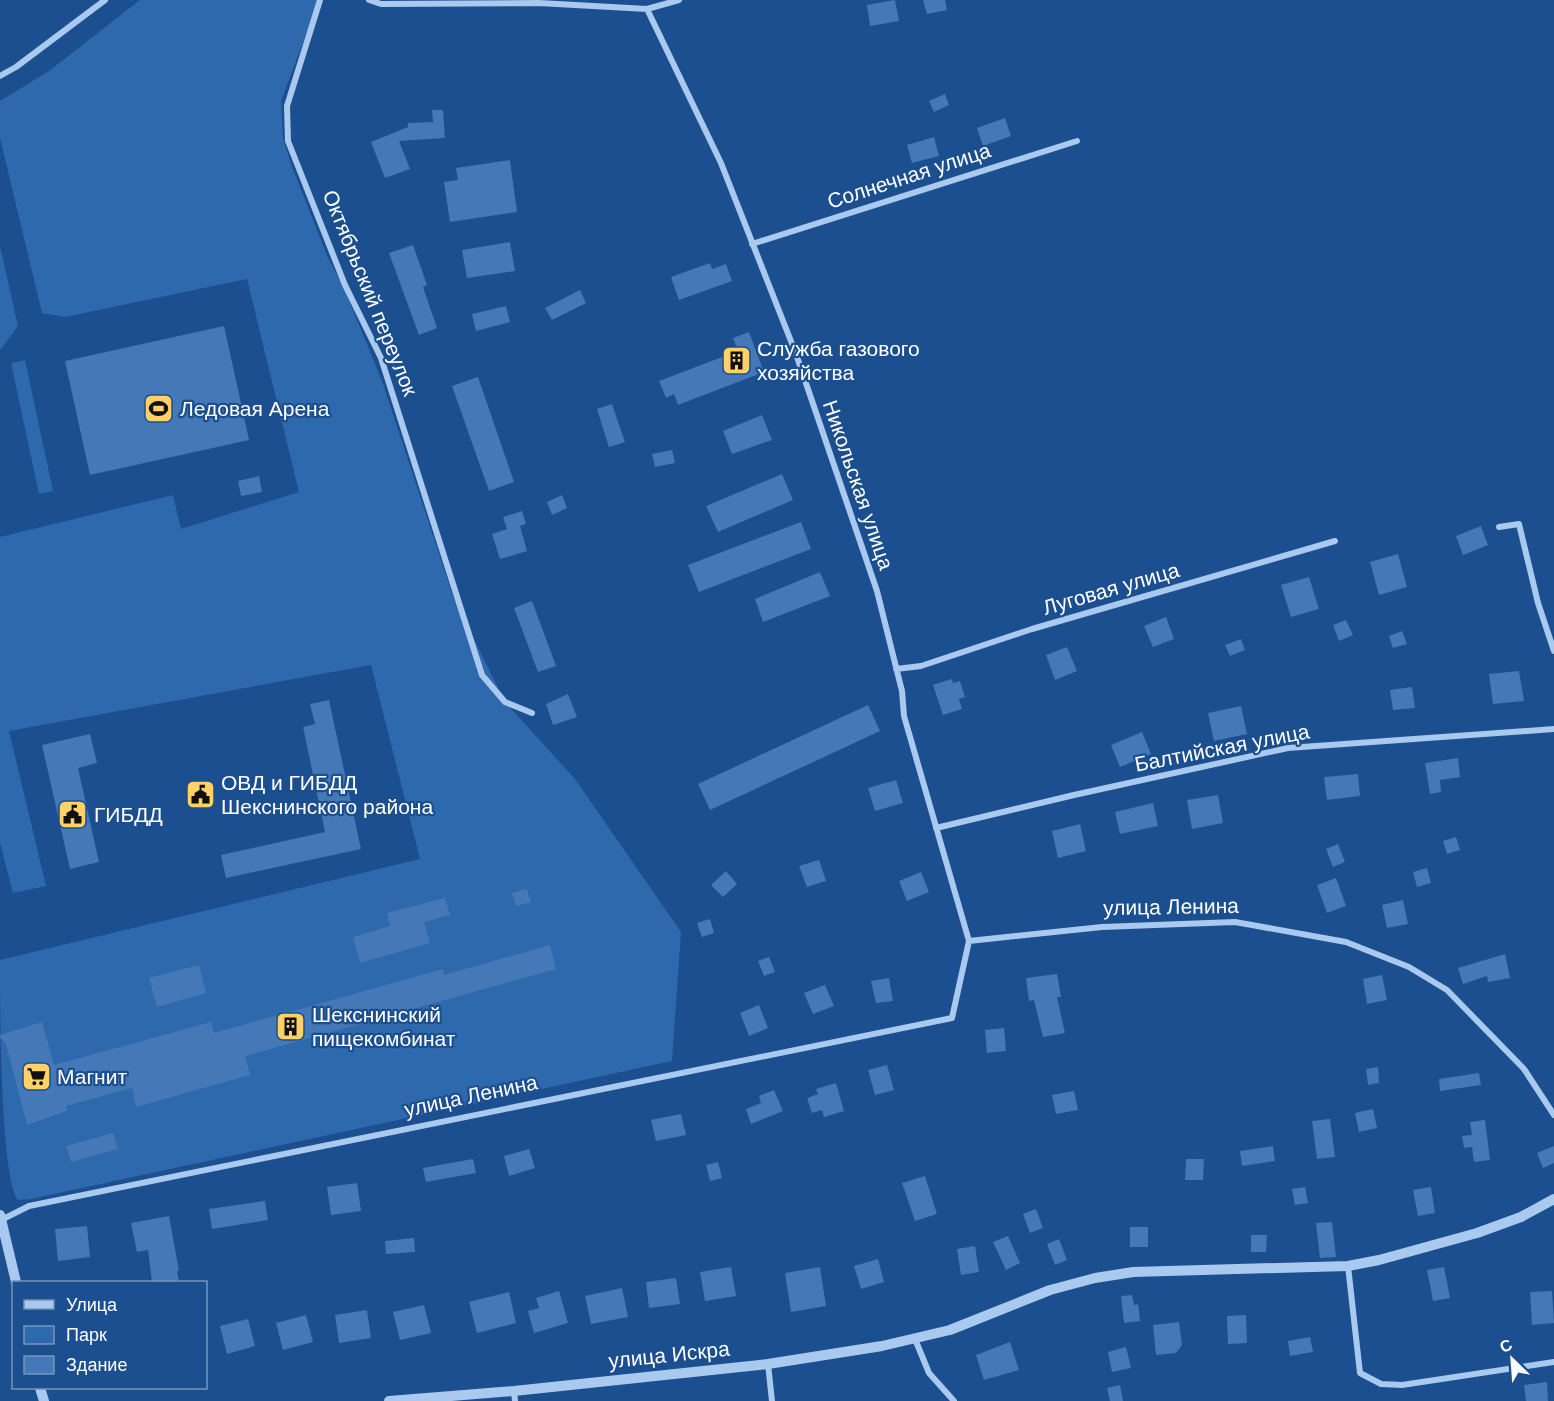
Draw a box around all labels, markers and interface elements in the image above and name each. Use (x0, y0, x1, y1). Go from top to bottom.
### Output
street label: Солнечная улица (824, 138, 994, 213)
street label: Октябрьский переулок (319, 187, 423, 400)
place label: Служба газового хозяйства (757, 337, 920, 384)
building icon: Служба газового хозяйства (720, 345, 752, 377)
sports icon: Ледовая Арена (143, 393, 175, 425)
place label: Ледовая Арена (180, 397, 330, 420)
street label: Никольская улица (819, 397, 898, 573)
street label: Луговая улица (1040, 558, 1182, 619)
street label: Балтийская улица (1133, 719, 1312, 776)
place label: ОВД и ГИБДД Шекснинского района (221, 771, 433, 818)
public building icon: ОВД и ГИБДД Шекснинского района (184, 779, 216, 811)
public building icon: ГИБДД (57, 799, 89, 831)
place label: ГИБДД (94, 803, 163, 826)
street label: улица Ленина (1103, 894, 1239, 919)
place label: Шекснинский пищекомбинат (312, 1003, 456, 1050)
building icon: Шекснинский пищекомбинат (275, 1011, 307, 1043)
supermarket icon: Магнит (20, 1061, 52, 1093)
place label: Магнит (57, 1065, 127, 1088)
street label: улица Ленина (402, 1070, 540, 1121)
legend (12, 1281, 207, 1389)
text: Улица (66, 1295, 118, 1315)
text: Парк (66, 1325, 107, 1345)
north arrow (1482, 1329, 1542, 1389)
text: С (1497, 1336, 1515, 1356)
street label: улица Искра (607, 1337, 731, 1372)
text: Здание (66, 1355, 127, 1375)

